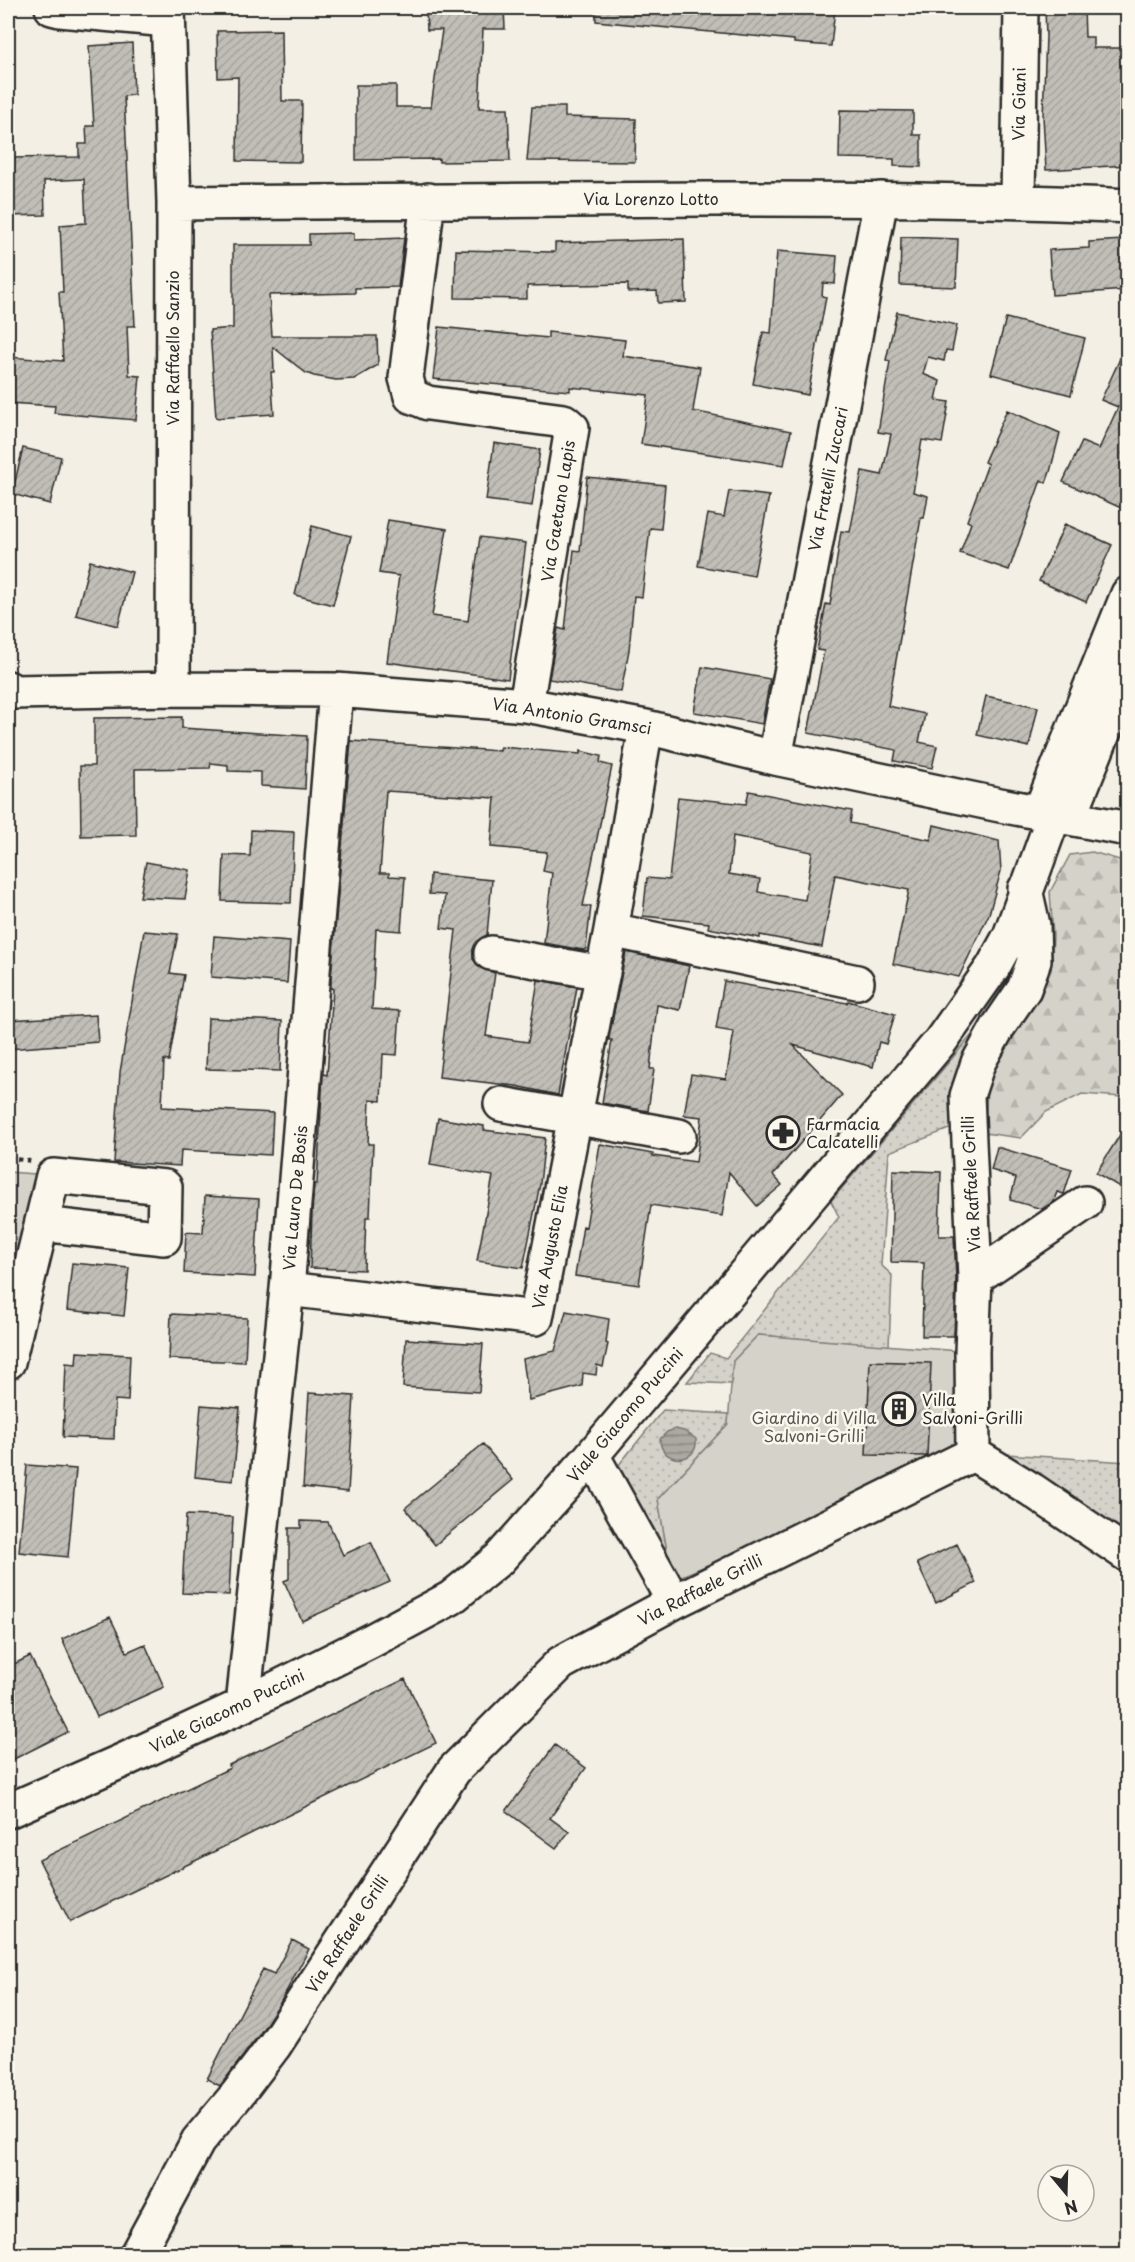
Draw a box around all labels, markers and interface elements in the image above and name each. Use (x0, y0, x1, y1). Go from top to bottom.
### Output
street label: Via Giani (1005, 67, 1031, 141)
street label: Via Lorenzo Lotto (583, 186, 719, 210)
street label: Via Raffaello Sanzio (160, 270, 184, 426)
street label: Via Fratelli Zuccari (801, 404, 853, 553)
street label: Via Gaetano Lapis (534, 438, 580, 583)
street label: Via Antonio Gramsci (491, 691, 654, 739)
place label: Farmacia Calcatelli (806, 1111, 880, 1153)
pharmacy icon: Farmacia Calcatelli (765, 1115, 801, 1151)
street label: Via Raffaele Grilli (954, 1115, 986, 1253)
street label: Via Lauro De Bosis (276, 1124, 312, 1271)
street label: Via Augusto Elia (525, 1182, 573, 1311)
street label: Viale Giacomo Puccini (561, 1342, 688, 1487)
place label: Villa Salvoni-Grilli (922, 1387, 1023, 1429)
building icon: Villa Salvoni-Grilli (881, 1391, 917, 1427)
park label: Giardino di Villa Salvoni-Grilli (751, 1405, 877, 1447)
street label: Via Raffaele Grilli (633, 1547, 766, 1631)
street label: Viale Giacomo Puccini (145, 1662, 308, 1758)
street label: Via Raffaele Grilli (299, 1870, 393, 1997)
north arrow (1036, 2163, 1096, 2223)
text: N (1061, 2195, 1081, 2222)

